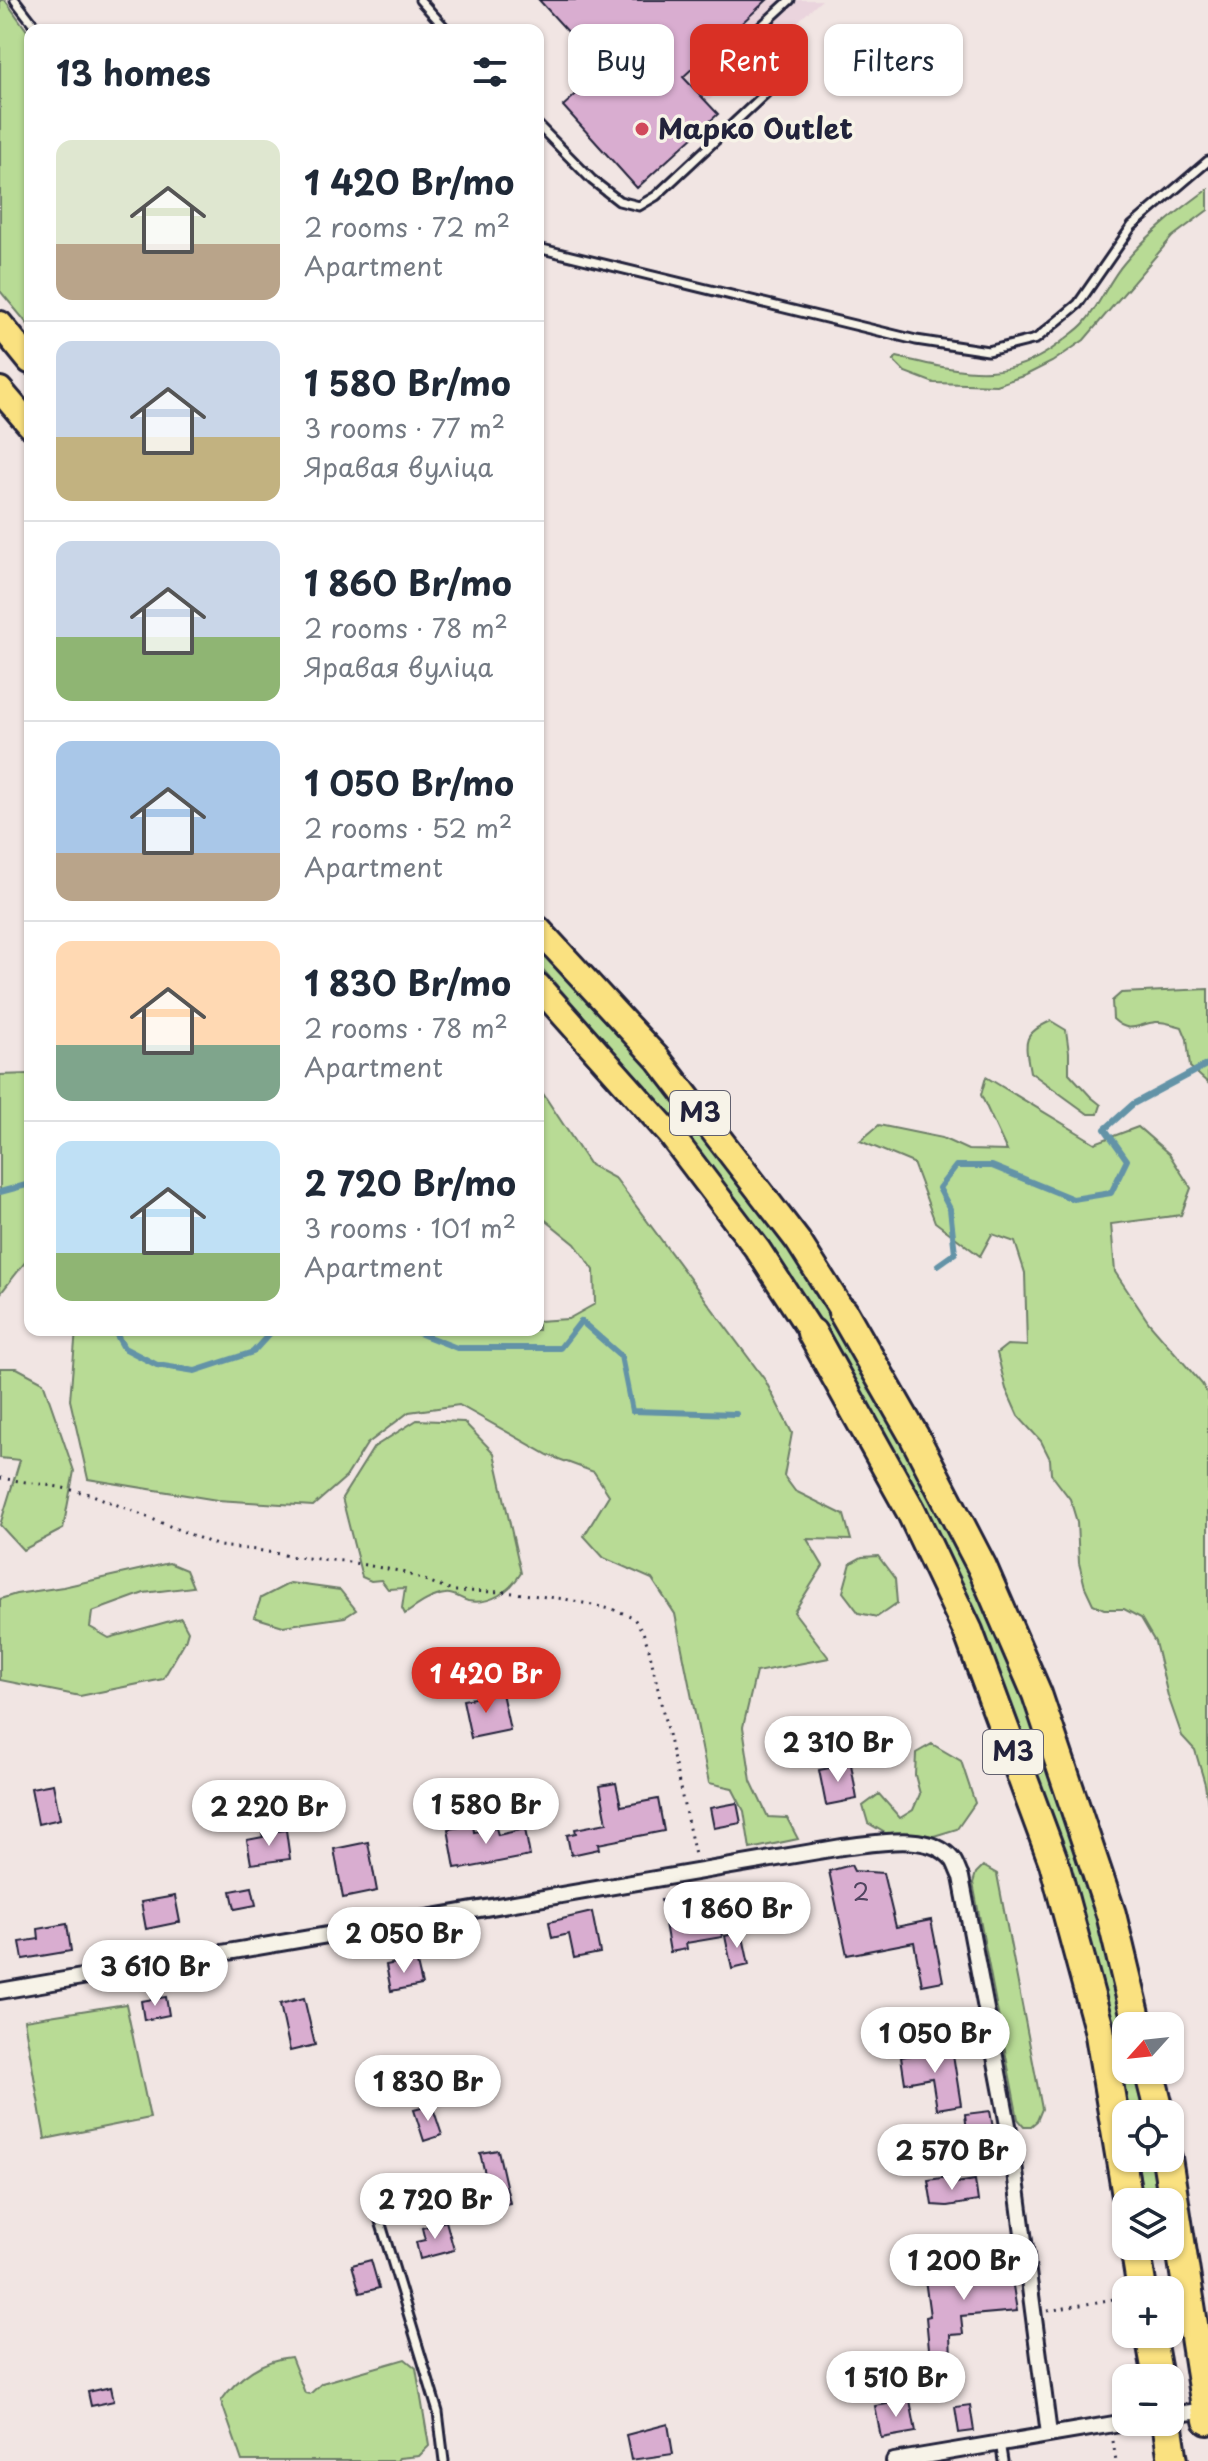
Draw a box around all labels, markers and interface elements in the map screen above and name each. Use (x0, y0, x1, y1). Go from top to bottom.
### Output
chip: Buy (568, 24, 674, 96)
chip: Rent (690, 24, 808, 96)
chip: Filters (824, 24, 963, 96)
text: 13 homes (56, 46, 211, 98)
icon: filters (468, 50, 512, 94)
place label: Марко Outlet (658, 106, 853, 149)
marker: Марко Outlet (633, 120, 651, 138)
text: 1 420 Br/mo (304, 155, 514, 207)
icon: home (120, 172, 216, 268)
text: 2 rooms · 72 m² (304, 207, 510, 246)
text: Apartment (304, 246, 443, 285)
text: 1 580 Br/mo (304, 356, 511, 408)
icon: home (120, 373, 216, 469)
text: 3 rooms · 77 m² (304, 408, 505, 447)
text: Яравая вуліца (304, 447, 493, 486)
text: 1 860 Br/mo (304, 556, 512, 608)
icon: home (120, 573, 216, 669)
text: 2 rooms · 78 m² (304, 608, 508, 647)
text: Яравая вуліца (304, 647, 493, 686)
text: 1 050 Br/mo (304, 756, 514, 808)
icon: home (120, 773, 216, 869)
text: 2 rooms · 52 m² (304, 808, 512, 847)
text: Apartment (304, 847, 443, 886)
text: 1 830 Br/mo (304, 956, 511, 1008)
icon: home (120, 973, 216, 1069)
text: 2 rooms · 78 m² (304, 1008, 508, 1047)
text: Apartment (304, 1047, 443, 1086)
road number: М3 (670, 1091, 730, 1135)
text: 2 720 Br/mo (304, 1156, 516, 1208)
icon: home (120, 1173, 216, 1269)
text: 3 rooms · 101 m² (304, 1208, 516, 1247)
text: Apartment (304, 1247, 443, 1286)
pin: 1 420 Br (403, 1647, 569, 1715)
text: 1 420 Br (430, 1653, 542, 1692)
pin: 2 310 Br (755, 1716, 921, 1784)
text: 2 310 Br (783, 1722, 893, 1761)
road number: М3 (983, 1730, 1043, 1774)
pin: 1 580 Br (403, 1778, 569, 1846)
pin: 2 220 Br (186, 1780, 352, 1848)
text: 1 580 Br (431, 1784, 541, 1823)
text: 2 220 Br (210, 1786, 328, 1825)
house number: 2 (853, 1873, 870, 1909)
pin: 1 860 Br (654, 1882, 820, 1950)
text: 1 860 Br (682, 1888, 792, 1927)
pin: 2 050 Br (321, 1907, 487, 1975)
text: 2 050 Br (345, 1913, 463, 1952)
pin: 3 610 Br (72, 1940, 238, 2008)
text: 3 610 Br (100, 1946, 210, 1985)
pin: 1 050 Br (852, 2007, 1018, 2075)
north arrow (1112, 2012, 1184, 2084)
map controls (1112, 2012, 1184, 2436)
text: 1 050 Br (879, 2013, 991, 2052)
pin: 1 830 Br (345, 2055, 511, 2123)
text: 1 830 Br (373, 2061, 483, 2100)
button: locate (1112, 2100, 1184, 2172)
pin: 2 570 Br (869, 2124, 1035, 2192)
text: 2 570 Br (895, 2130, 1009, 2169)
pin: 2 720 Br (352, 2173, 518, 2241)
text: 2 720 Br (378, 2179, 492, 2218)
button: layers (1112, 2188, 1184, 2260)
pin: 1 200 Br (881, 2234, 1047, 2302)
text: 1 200 Br (908, 2240, 1020, 2279)
button: + (1112, 2276, 1184, 2348)
pin: 1 510 Br (813, 2351, 979, 2419)
text: 1 510 Br (844, 2357, 948, 2396)
button: − (1112, 2364, 1184, 2436)

